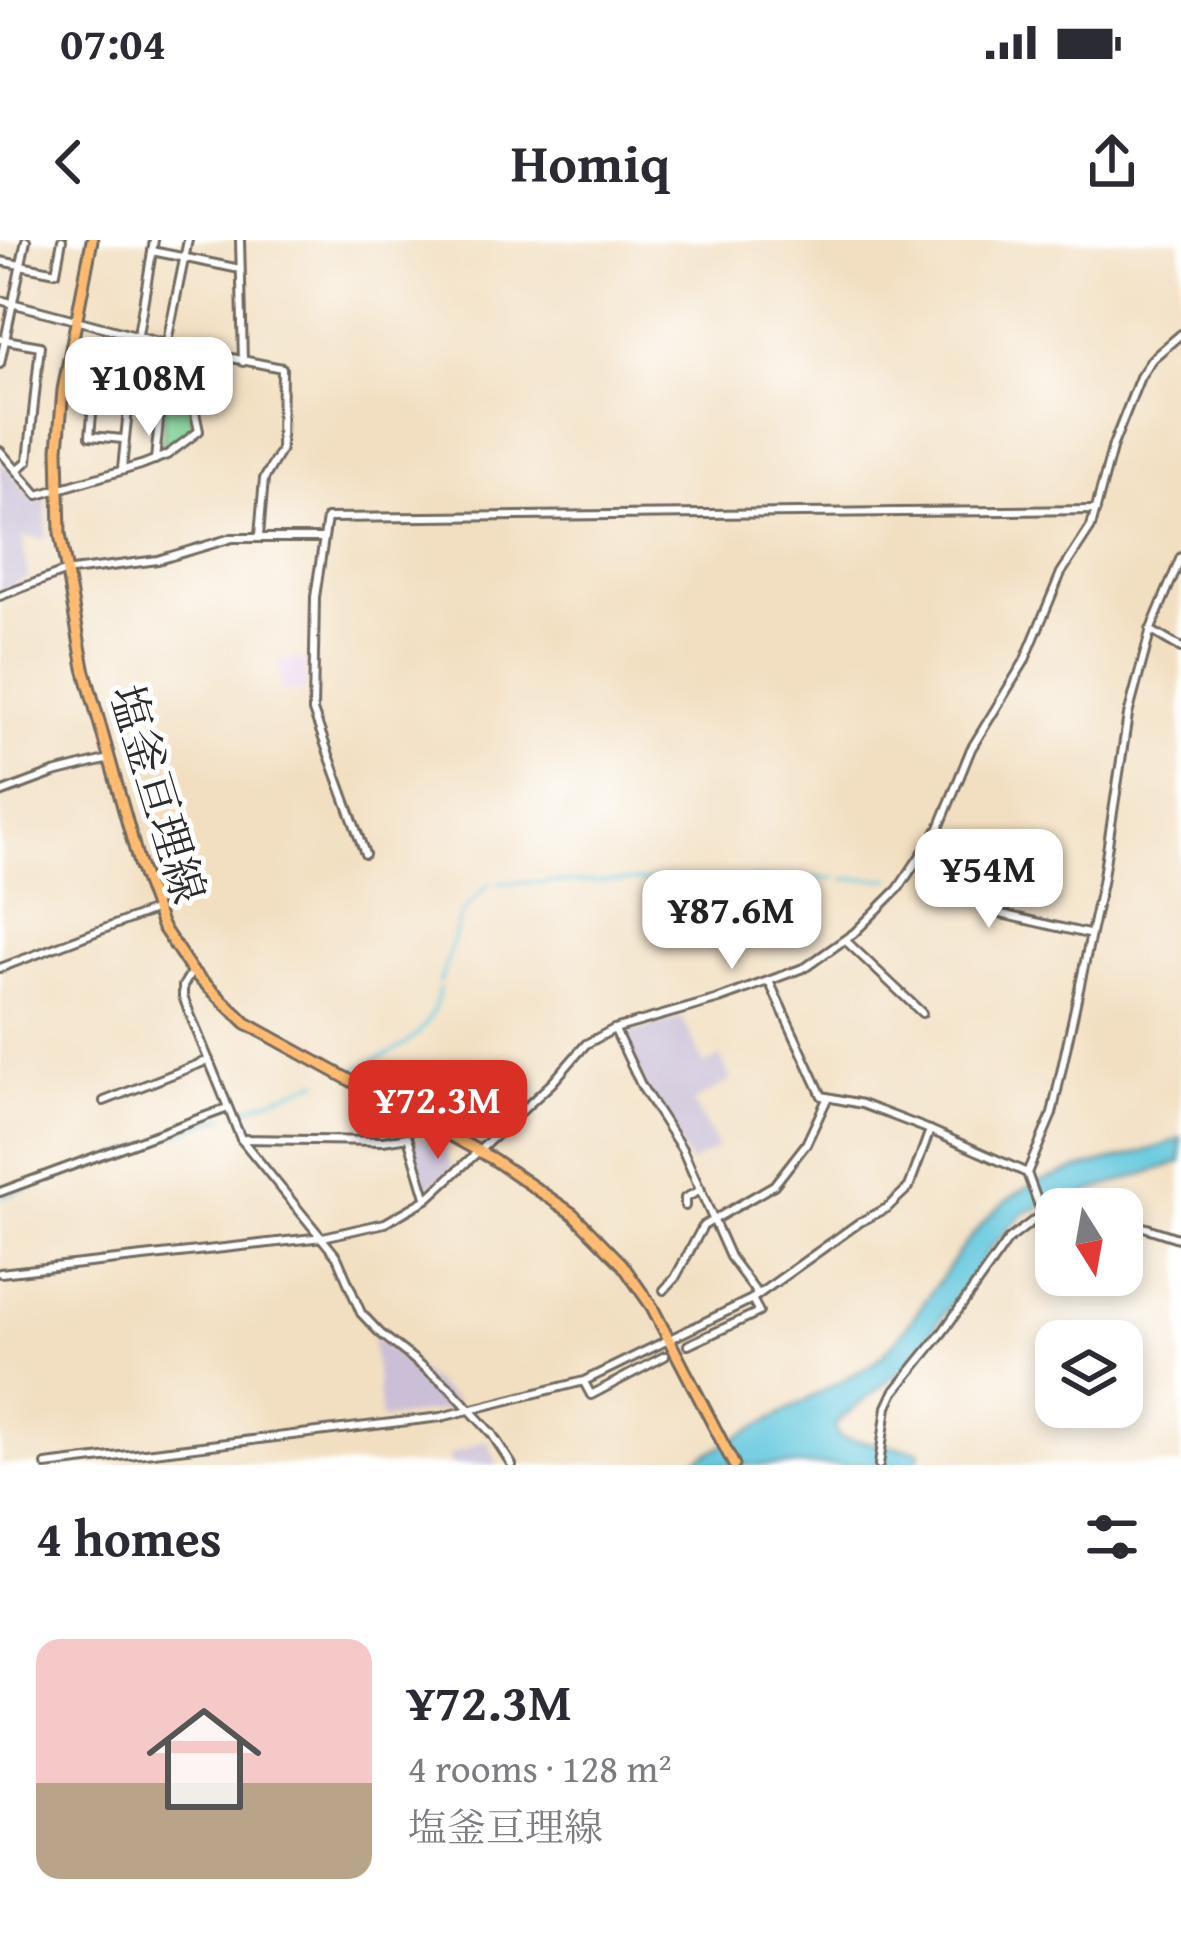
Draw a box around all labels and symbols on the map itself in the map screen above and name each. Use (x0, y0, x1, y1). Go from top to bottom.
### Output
pin: ¥108M (65, 337, 233, 439)
street label: 塩釜亘理線 (95, 677, 222, 911)
pin: ¥54M (918, 829, 1060, 931)
pin: ¥87.6M (634, 870, 830, 972)
pin: ¥72.3M (340, 1060, 536, 1162)
north arrow (1035, 1188, 1143, 1296)

